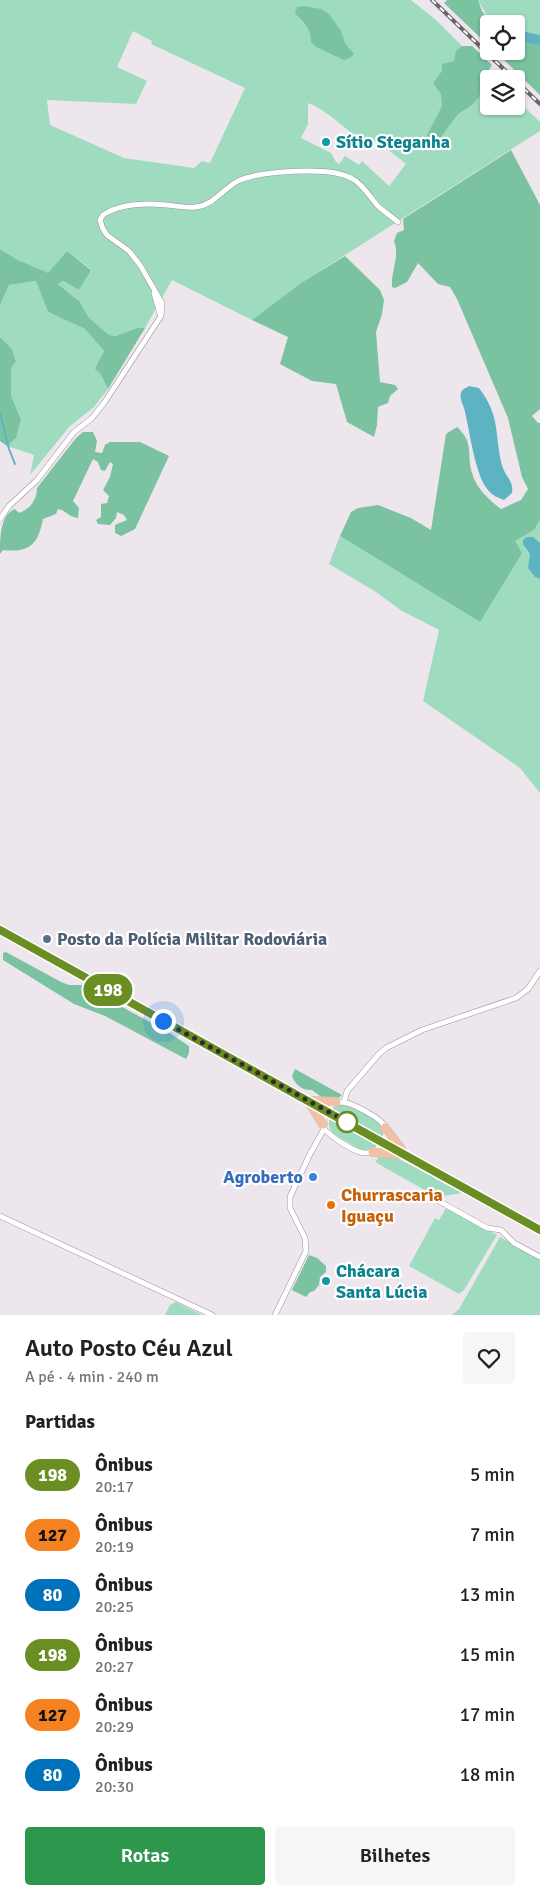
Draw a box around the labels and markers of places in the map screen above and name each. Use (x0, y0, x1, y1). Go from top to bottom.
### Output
place label: Sítio Steganha (336, 131, 450, 153)
marker: Sítio Steganha (320, 136, 332, 148)
place label: Posto da Polícia Militar Rodoviária (57, 928, 327, 950)
marker: Posto da Polícia Militar Rodoviária (41, 933, 53, 945)
unlabelled marker (336, 1111, 358, 1133)
place label: Agroberto (223, 1166, 303, 1188)
marker: Agroberto (307, 1171, 319, 1183)
place label: Churrascaria Iguaçu (341, 1184, 443, 1227)
marker: Churrascaria Iguaçu (325, 1199, 337, 1211)
place label: Chácara Santa Lúcia (336, 1260, 427, 1303)
marker: Chácara Santa Lúcia (320, 1275, 332, 1287)

